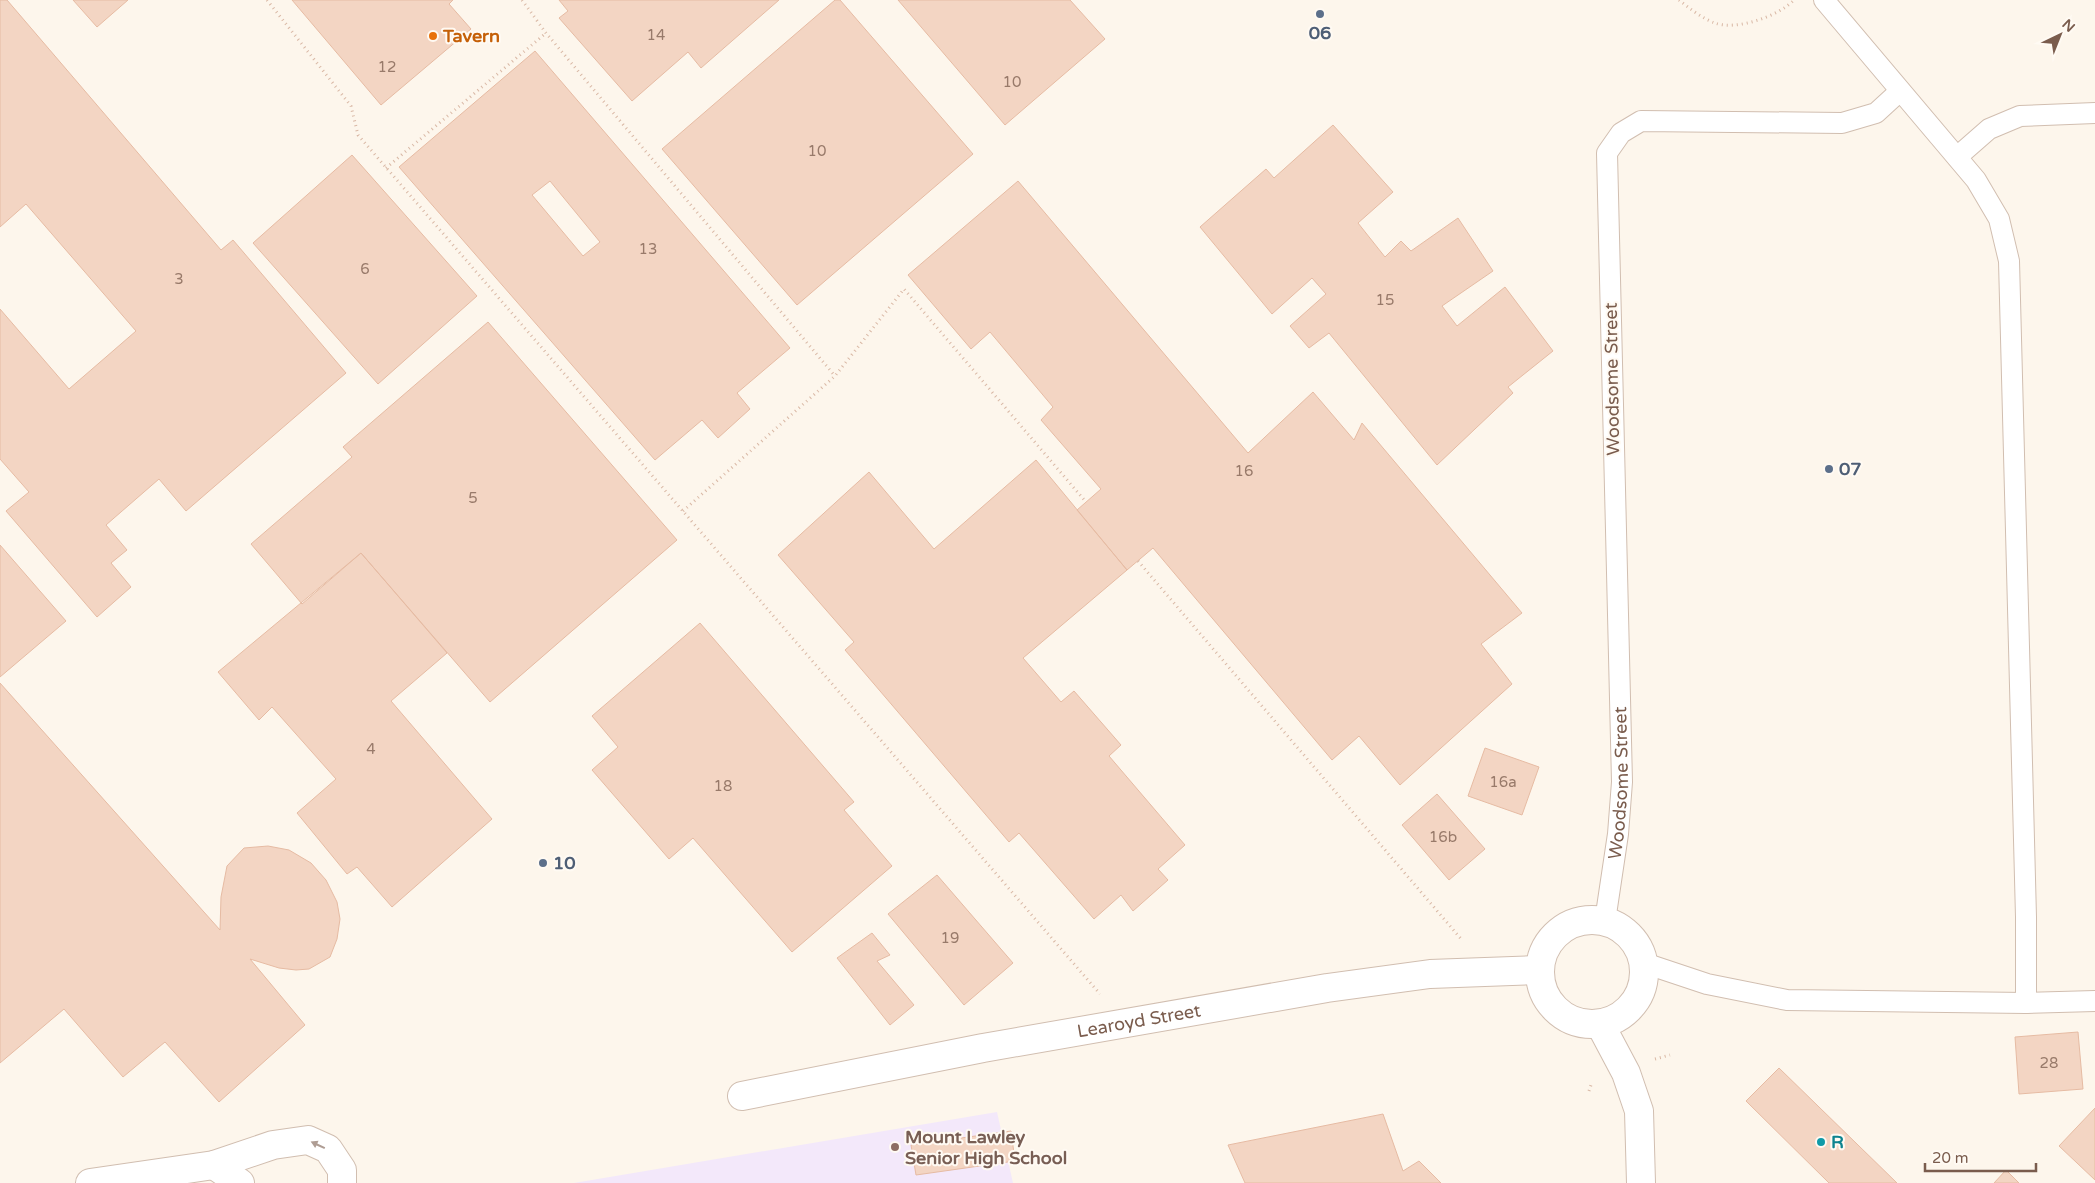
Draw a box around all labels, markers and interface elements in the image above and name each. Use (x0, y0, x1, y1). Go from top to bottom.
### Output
marker: 06 (1314, 8, 1326, 20)
north arrow (2035, 10, 2085, 60)
text: N (2059, 16, 2078, 36)
place label: 06 (1309, 22, 1331, 44)
place label: Tavern (442, 25, 500, 47)
house number: 14 (647, 26, 665, 44)
marker: Tavern (427, 30, 439, 42)
house number: 12 (378, 58, 396, 76)
house number: 10 (1003, 73, 1021, 91)
house number: 10 (808, 142, 826, 160)
house number: 13 (639, 240, 657, 258)
house number: 6 (360, 260, 370, 278)
house number: 3 (174, 270, 184, 288)
house number: 15 (1376, 291, 1394, 309)
street label: Woodsome Street (1600, 302, 1624, 456)
place label: 07 (1839, 458, 1862, 480)
house number: 16 (1235, 462, 1253, 480)
marker: 07 (1823, 463, 1835, 475)
house number: 5 (468, 489, 478, 507)
street label: Woodsome Street (1603, 706, 1633, 861)
house number: 4 (366, 740, 376, 758)
house number: 16a (1489, 773, 1517, 791)
house number: 18 (714, 777, 732, 795)
house number: 16b (1429, 828, 1457, 846)
place label: 10 (553, 852, 576, 874)
marker: 10 (537, 857, 549, 869)
house number: 19 (941, 929, 959, 947)
street label: Learoyd Street (1075, 999, 1203, 1042)
house number: 28 (2040, 1054, 2058, 1072)
place label: Mount Lawley Senior High School (905, 1126, 1067, 1169)
place label: R (1831, 1131, 1844, 1153)
marker: R (1815, 1136, 1827, 1148)
one-way arrow (311, 1140, 326, 1149)
scale bar (1925, 1140, 2036, 1172)
marker: Mount Lawley Senior High School (889, 1141, 901, 1153)
text: 20 m (1932, 1149, 1969, 1167)

